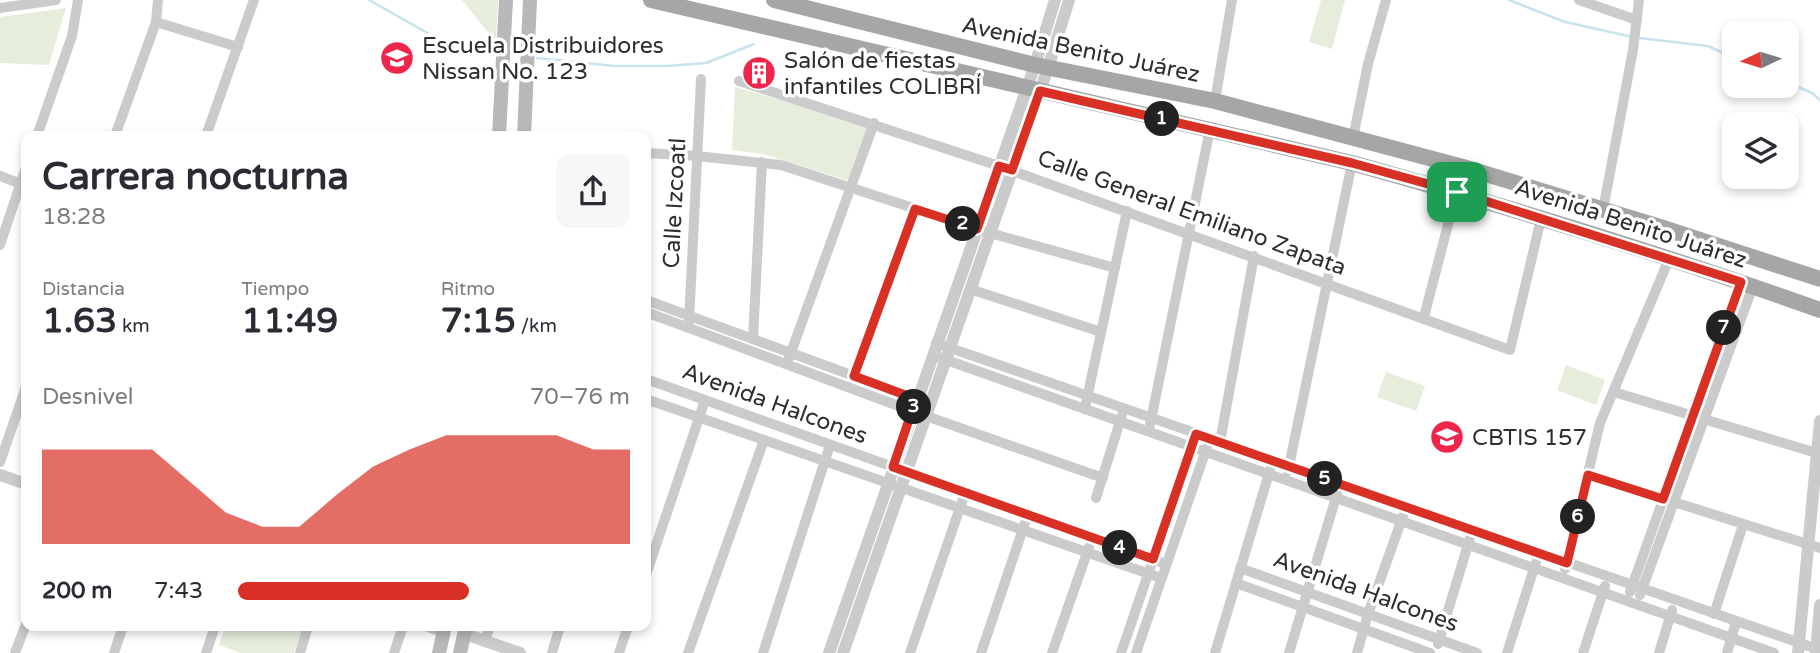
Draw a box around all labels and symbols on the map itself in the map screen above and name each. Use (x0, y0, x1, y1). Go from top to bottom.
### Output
street label: Avenida Benito Juárez (959, 11, 1202, 89)
north arrow (1722, 21, 1799, 98)
place label: Escuela Distribuidores Nissan No. 123 (422, 32, 664, 86)
school or university icon: Escuela Distribuidores Nissan No. 123 (378, 39, 416, 77)
place label: Salón de fiestas infantiles COLIBRÍ (784, 47, 982, 101)
building icon: Salón de fiestas infantiles COLIBRÍ (740, 54, 778, 92)
pin: 1 (1144, 102, 1180, 136)
street label: Calle Izcoatl (658, 137, 692, 269)
street label: Calle General Emiliano Zapata (1033, 144, 1350, 282)
pin (1427, 162, 1487, 222)
street label: Avenida Benito Juárez (1511, 173, 1750, 275)
pin: 2 (946, 206, 981, 242)
pin: 7 (1706, 310, 1742, 346)
street label: Avenida Halcones (678, 357, 871, 450)
pin: 3 (897, 390, 932, 424)
school or university icon: CBTIS 157 (1428, 418, 1466, 456)
place label: CBTIS 157 (1472, 424, 1587, 452)
pin: 5 (1308, 462, 1342, 496)
pin: 6 (1560, 500, 1596, 534)
pin: 4 (1102, 530, 1138, 566)
street label: Avenida Halcones (1269, 545, 1462, 638)

